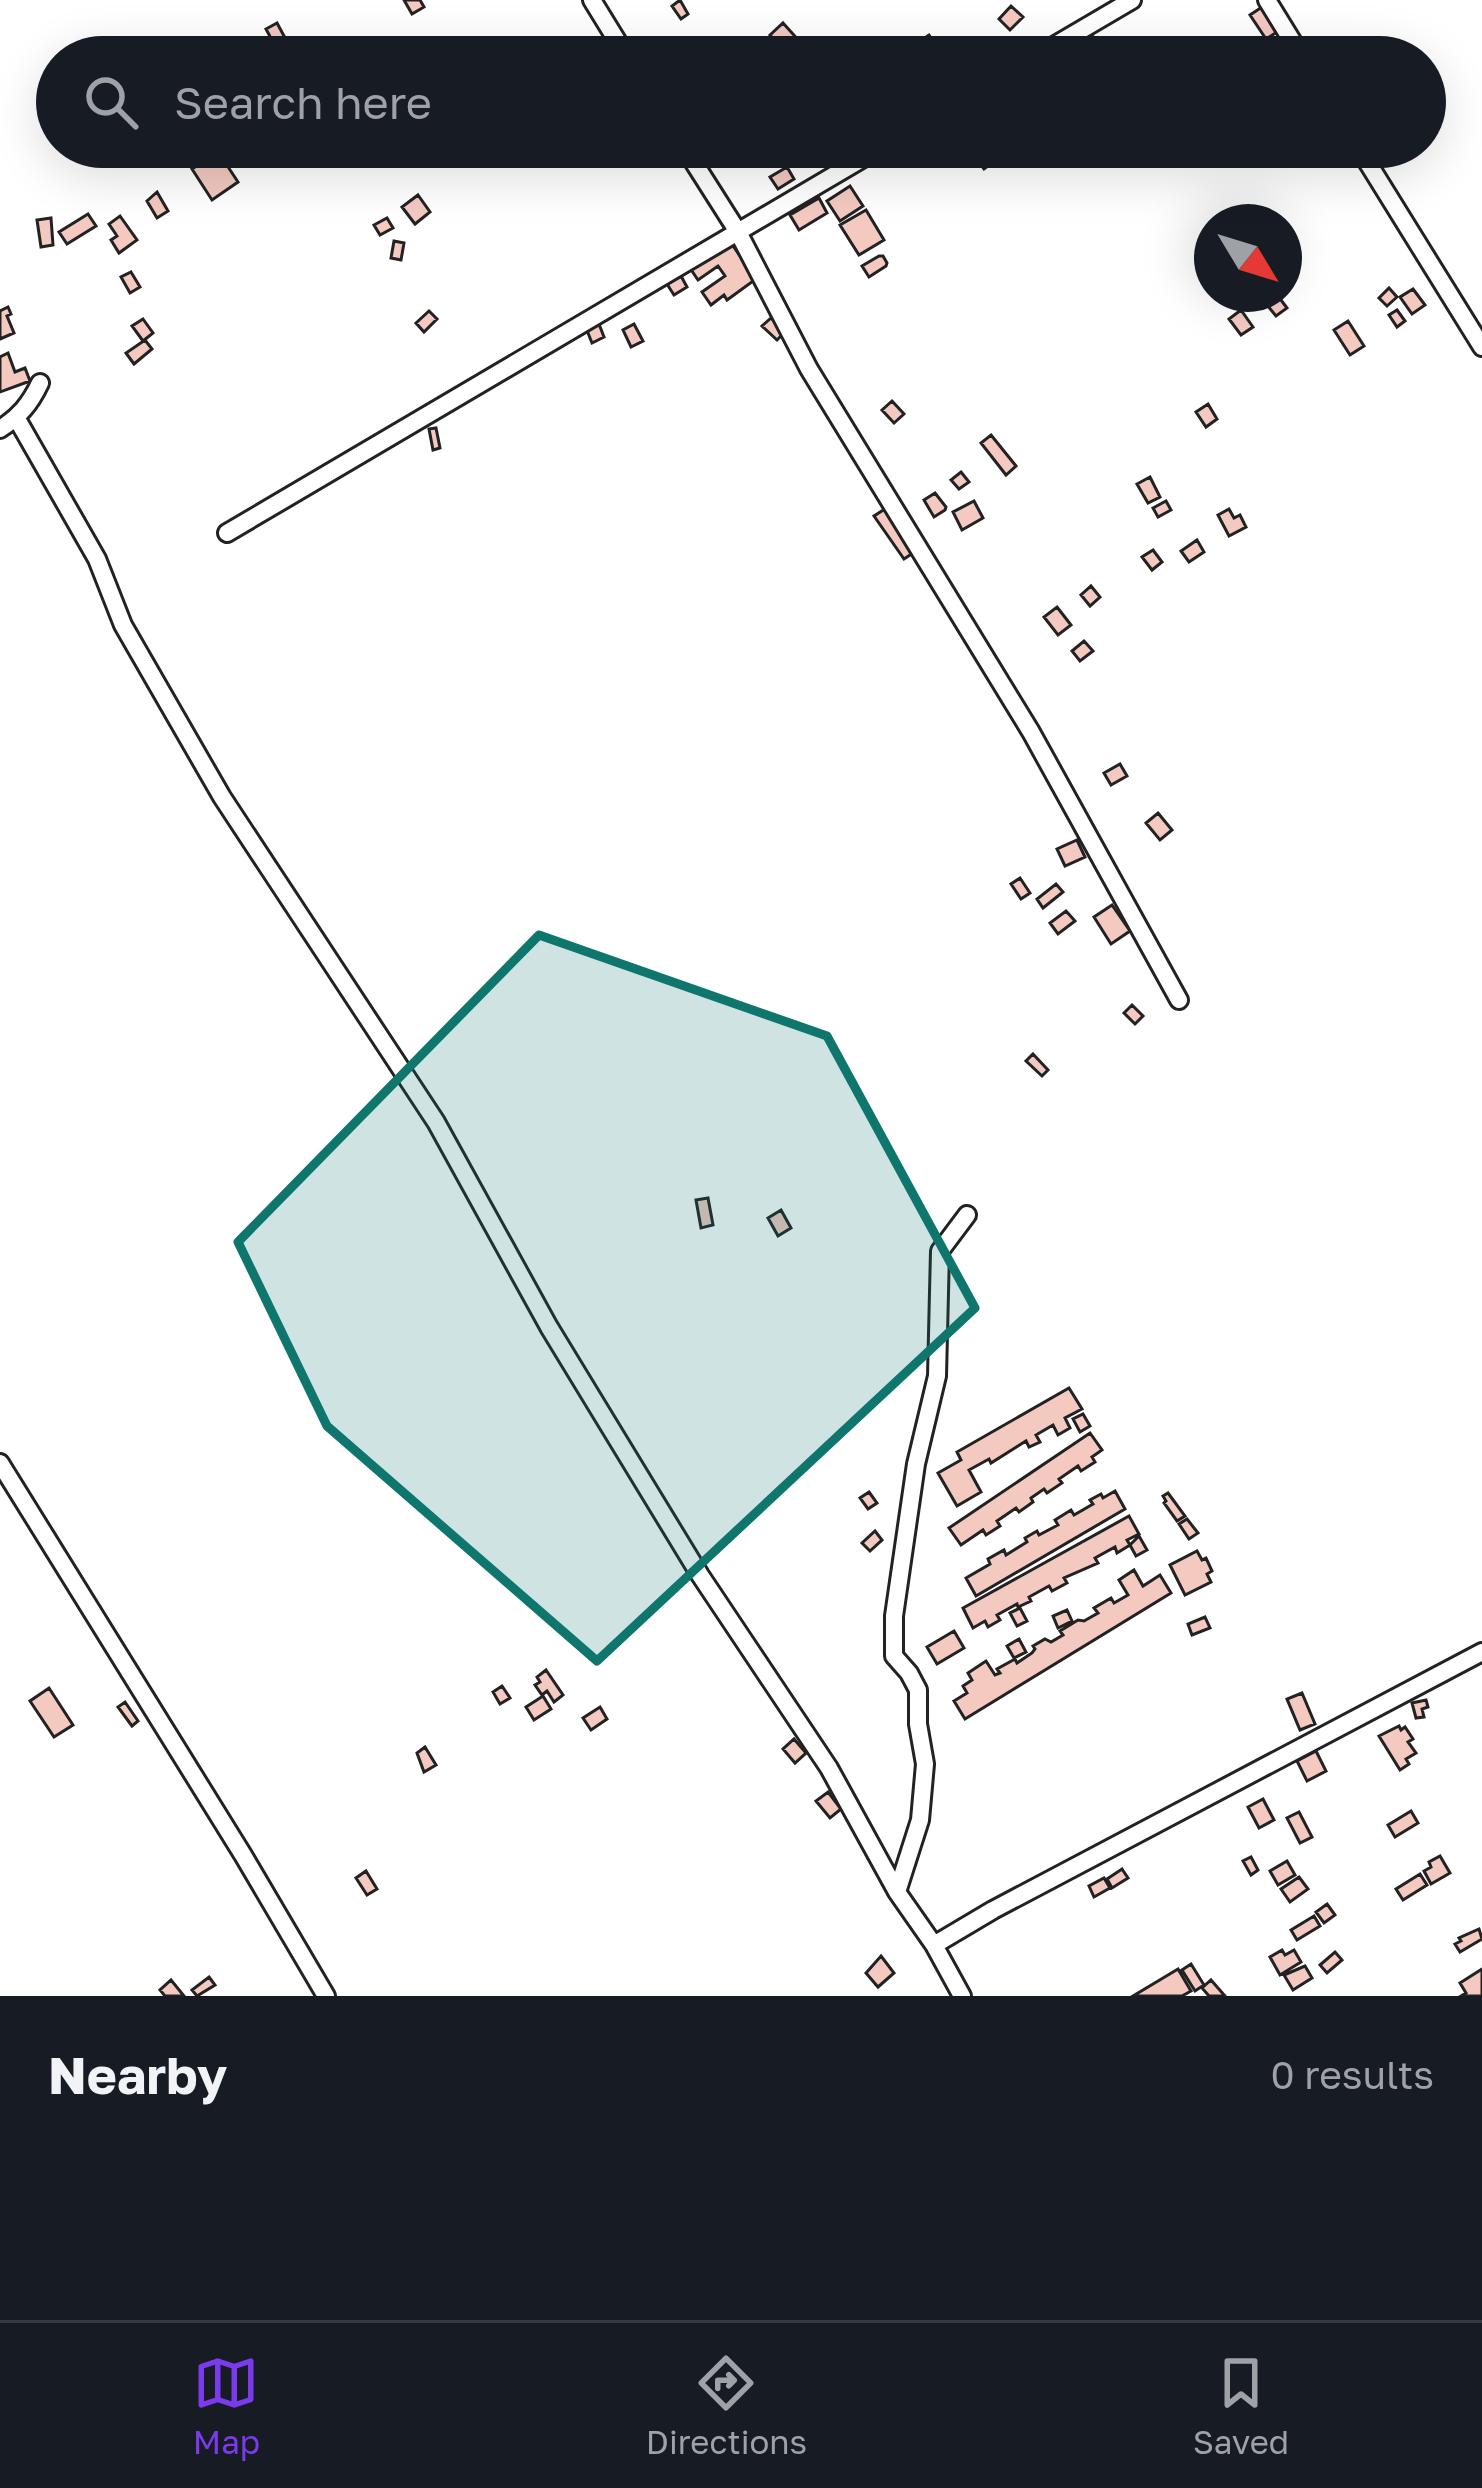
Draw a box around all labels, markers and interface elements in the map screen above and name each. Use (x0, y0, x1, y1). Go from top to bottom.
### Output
search box (36, 36, 1446, 168)
icon: search (78, 69, 144, 135)
text: Search here (174, 75, 432, 129)
north arrow (1194, 204, 1302, 312)
text: Nearby (48, 2044, 227, 2105)
text: 0 results (1270, 2051, 1434, 2098)
tab: Map (193, 2350, 260, 2461)
tab: Directions (646, 2350, 807, 2461)
tab: Saved (1193, 2350, 1289, 2461)

